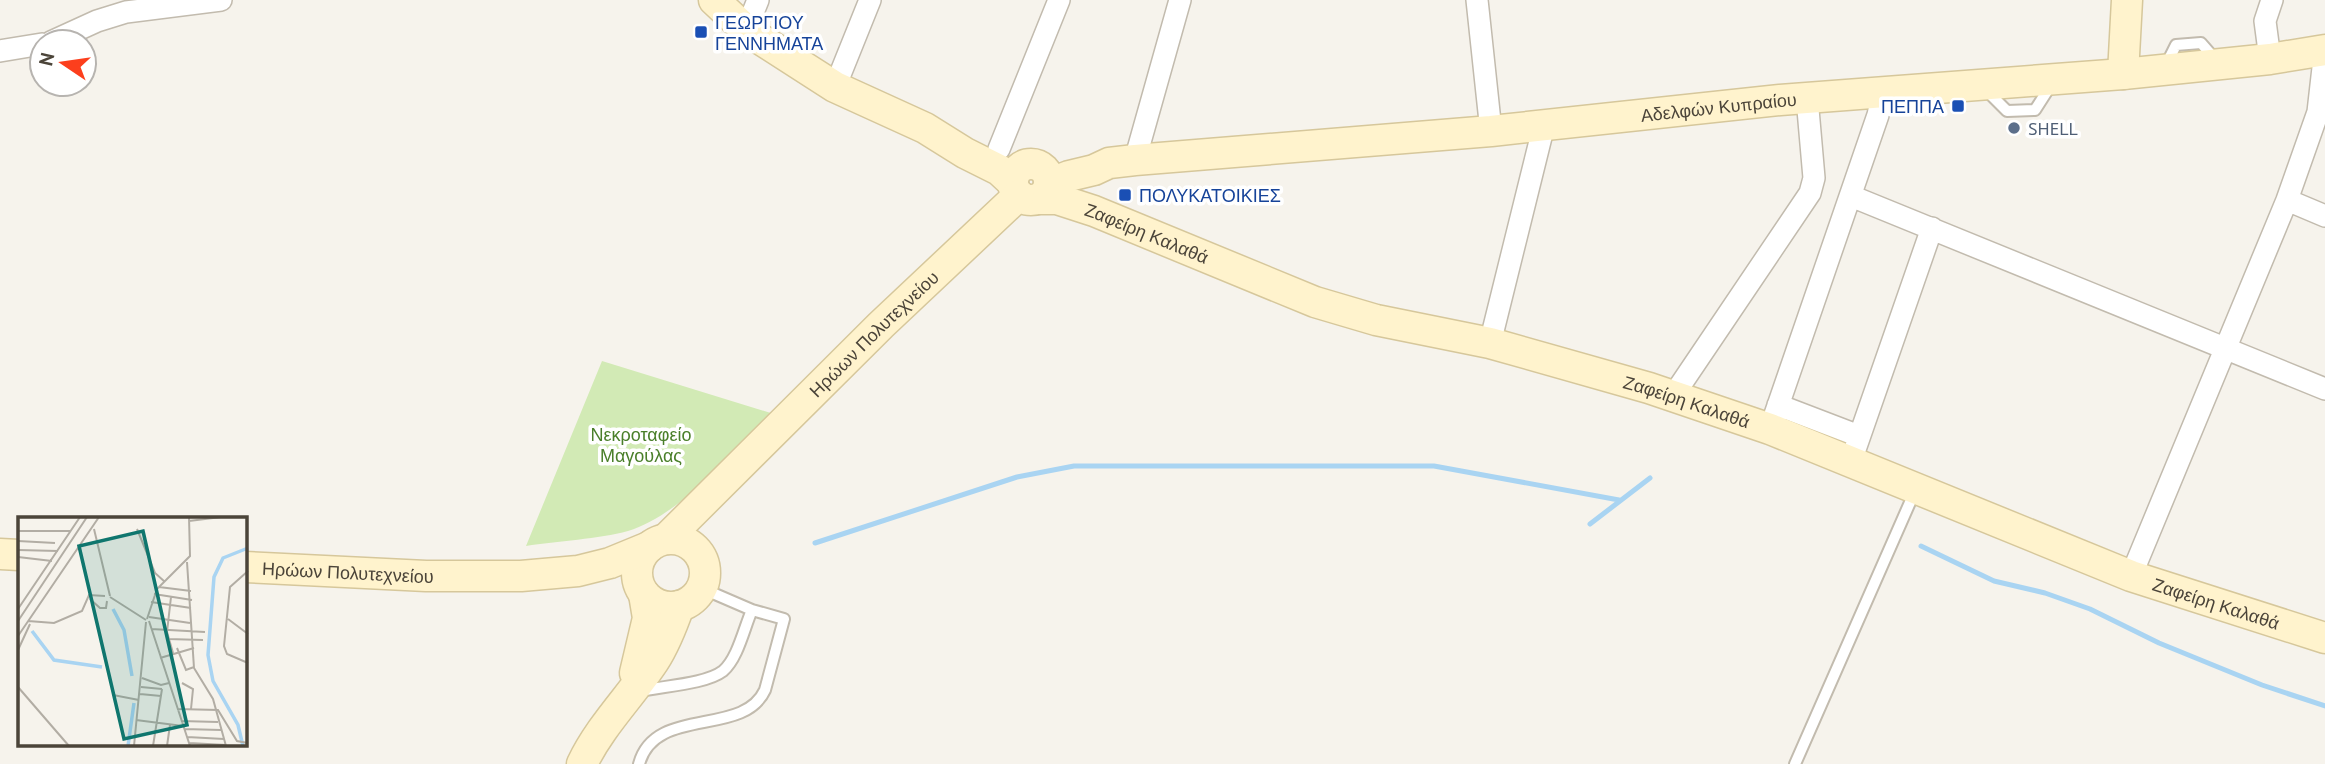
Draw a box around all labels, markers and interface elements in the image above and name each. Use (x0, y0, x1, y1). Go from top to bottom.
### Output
place label: ΓΕΩΡΓΙΟΥ ΓΕΝΝΗΜΑΤΑ (715, 11, 823, 55)
marker: ΓΕΩΡΓΙΟΥ ΓΕΝΝΗΜΑΤΑ (693, 24, 709, 40)
north arrow (28, 28, 98, 98)
text: N (33, 50, 60, 68)
street label: Αδελφών Κυπραίου (1639, 87, 1797, 126)
place label: ΠΕΠΠΑ (1881, 95, 1944, 118)
marker: ΠΕΠΠΑ (1950, 98, 1966, 114)
place label: SHELL (2028, 117, 2078, 140)
marker: SHELL (2006, 120, 2022, 136)
place label: ΠΟΛΥΚΑΤΟΙΚΙΕΣ (1139, 184, 1281, 207)
marker: ΠΟΛΥΚΑΤΟΙΚΙΕΣ (1117, 187, 1133, 203)
street label: Ζαφείρη Καλαθά (1082, 197, 1212, 268)
street label: Ηρώων Πολυτεχνείου (804, 266, 943, 402)
street label: Ζαφείρη Καλαθά (1621, 370, 1753, 433)
park label: Νεκροταφείο Μαγούλας (591, 423, 692, 467)
inset map (18, 517, 247, 746)
street label: Ηρώων Πολυτεχνείου (262, 556, 434, 588)
street label: Ζαφείρη Καλαθά (2150, 572, 2283, 634)

